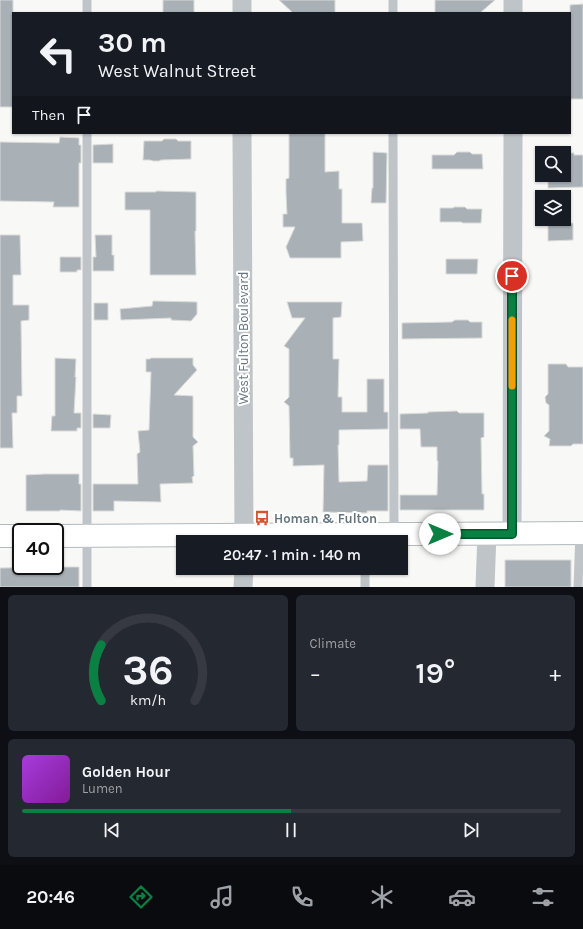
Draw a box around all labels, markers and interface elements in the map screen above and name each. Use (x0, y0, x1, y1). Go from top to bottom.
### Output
text: 30 m (98, 26, 167, 59)
icon: left (32, 28, 84, 80)
text: West Walnut Street (98, 60, 256, 82)
icon: arrive (73, 104, 95, 126)
text: Then (32, 106, 65, 124)
map controls (535, 146, 571, 226)
button: search (535, 146, 571, 182)
button: layers (535, 190, 571, 226)
pin (495, 259, 529, 293)
icon: arrive (501, 265, 523, 287)
street label: West Fulton Boulevard (236, 271, 251, 405)
bus stop icon: Homan & Fulton (253, 509, 271, 527)
place label: Homan & Fulton (274, 511, 377, 526)
position arrow (419, 513, 461, 555)
speed limit sign: 40 (12, 523, 64, 575)
text: 20:47 · 1 min · 140 m (223, 546, 361, 564)
text: Climate (310, 636, 356, 651)
text: 36 (122, 646, 173, 694)
text: 19° (415, 655, 455, 691)
text: − (310, 661, 321, 687)
text: + (549, 661, 561, 687)
text: km/h (130, 692, 166, 709)
text: Golden Hour (82, 763, 170, 781)
text: Lumen (82, 781, 123, 796)
icon: previous (101, 819, 123, 841)
icon: pause (280, 819, 302, 841)
icon: next (460, 819, 482, 841)
icon: directions (127, 883, 155, 911)
icon: music (208, 883, 236, 911)
icon: phone (288, 883, 316, 911)
icon: climate (368, 883, 396, 911)
icon: car (448, 883, 476, 911)
icon: filters (529, 883, 557, 911)
text: 20:46 (26, 886, 75, 908)

